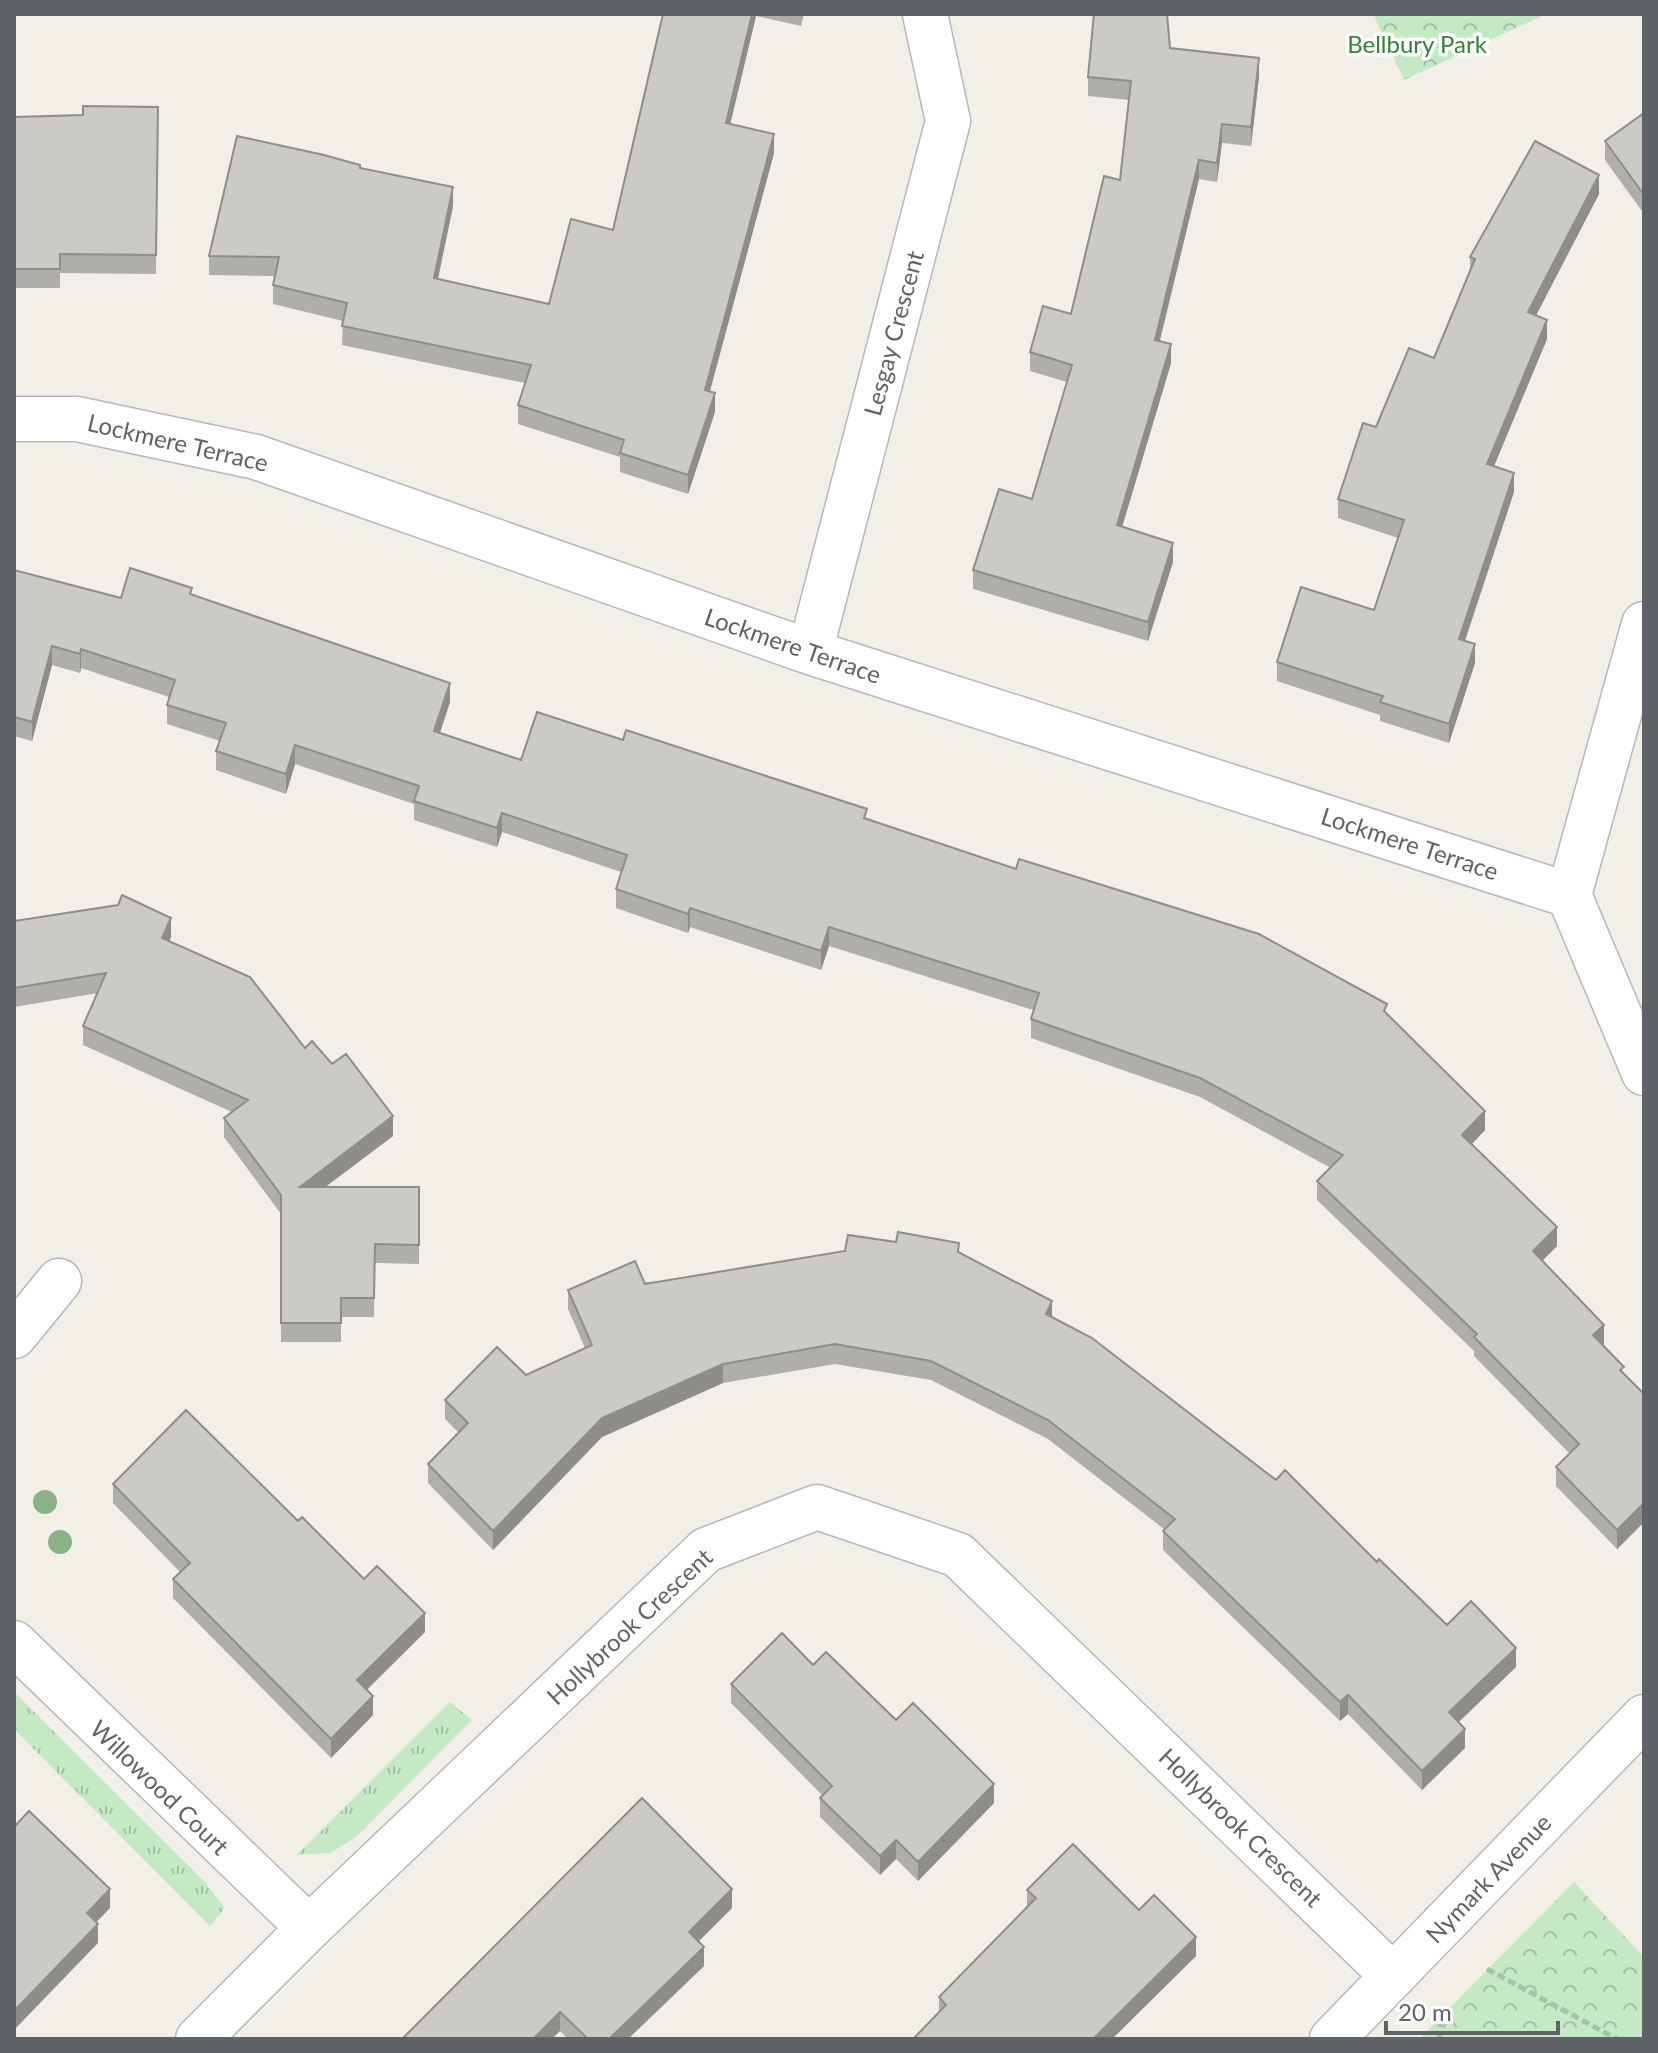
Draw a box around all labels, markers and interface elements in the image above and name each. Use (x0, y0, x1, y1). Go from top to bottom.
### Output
park label: Bellbury Park (1347, 29, 1488, 58)
street label: Lesgay Crescent (857, 247, 929, 419)
street label: Lockmere Terrace (85, 407, 271, 477)
street label: Lockmere Terrace (701, 601, 885, 689)
street label: Lockmere Terrace (1318, 801, 1502, 885)
street label: Hollybrook Crescent (540, 1542, 718, 1710)
street label: Willowood Court (85, 1714, 235, 1861)
street label: Hollybrook Crescent (1153, 1742, 1329, 1913)
street label: Nymark Avenue (1419, 1808, 1557, 1948)
scale bar (1386, 1985, 1558, 2035)
text: 20 m (1398, 1997, 1452, 2026)

